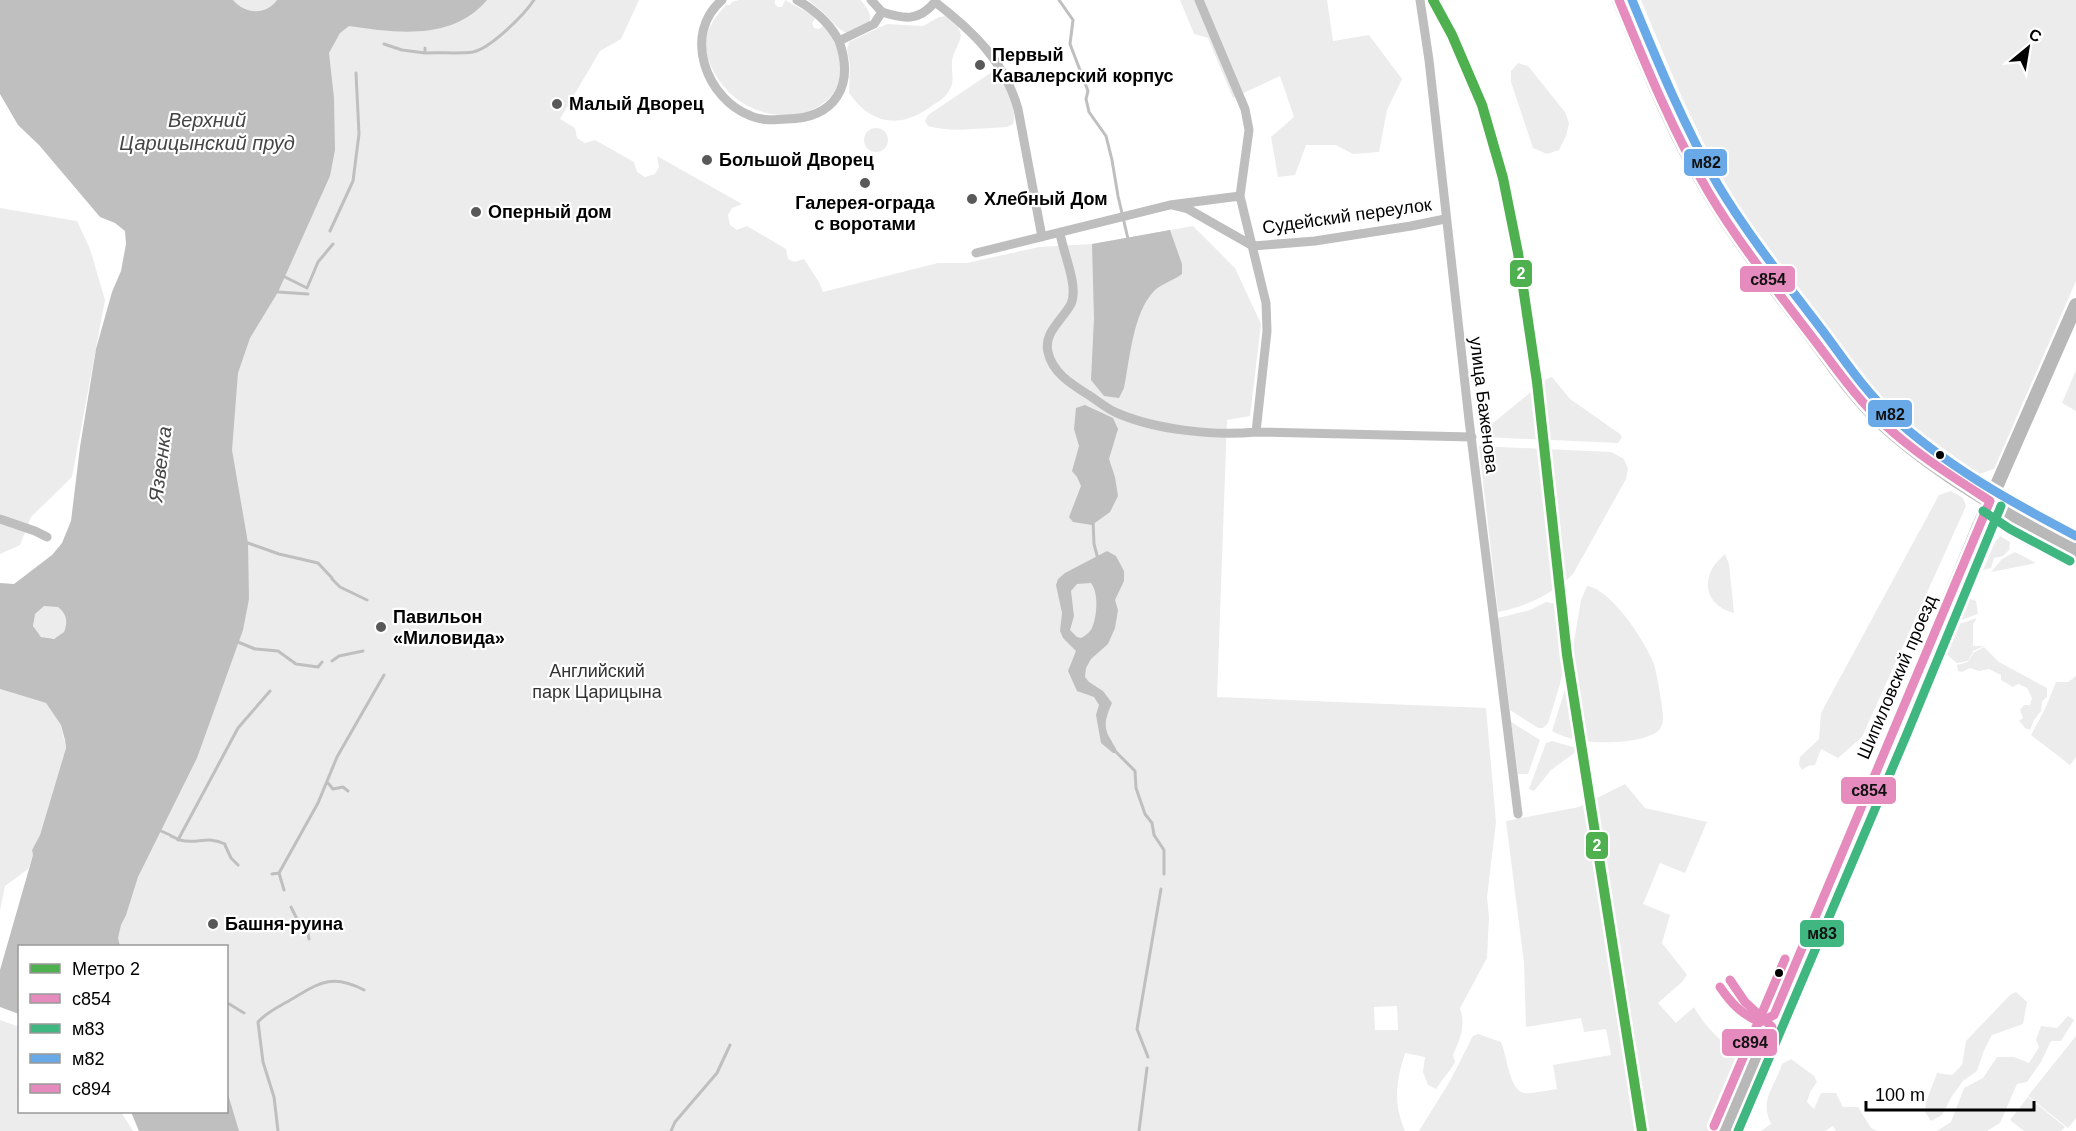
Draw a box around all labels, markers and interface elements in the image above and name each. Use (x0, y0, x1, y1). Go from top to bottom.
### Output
north arrow (1998, 18, 2058, 78)
text: С (2026, 25, 2045, 46)
place label: Первый Кавалерский корпус (992, 45, 1174, 86)
marker: Первый Кавалерский корпус (973, 58, 987, 72)
place label: Малый Дворец (569, 94, 704, 114)
marker: Малый Дворец (550, 97, 564, 111)
water label: Верхний Царицынский пруд (119, 109, 295, 154)
line badge: м82 (1683, 148, 1728, 177)
place label: Большой Дворец (719, 150, 874, 170)
marker: Большой Дворец (700, 153, 714, 167)
text: м82 (1691, 154, 1721, 171)
marker: Галерея-ограда с воротами (858, 176, 872, 190)
place label: Хлебный Дом (984, 189, 1108, 209)
marker: Хлебный Дом (965, 192, 979, 206)
place label: Галерея-ограда с воротами (795, 193, 936, 234)
street label: Судейский переулок (1261, 194, 1433, 238)
place label: Оперный дом (488, 202, 612, 222)
marker: Оперный дом (469, 205, 483, 219)
line badge: 2 (1509, 259, 1533, 288)
text: 2 (1517, 265, 1526, 282)
line badge: с854 (1739, 265, 1796, 293)
text: с854 (1750, 271, 1786, 288)
street label: улица Баженова (1466, 335, 1502, 476)
line badge: м82 (1867, 399, 1913, 428)
text: м82 (1875, 406, 1905, 423)
water label: Язвенка (144, 425, 176, 504)
unlabelled marker (1934, 449, 1946, 461)
street label: Шипиловский проезд (1853, 592, 1941, 762)
place label: Павильон «Миловида» (393, 607, 505, 648)
marker: Павильон «Миловида» (374, 620, 388, 634)
park label: Английский парк Царицына (532, 661, 663, 702)
line badge: с854 (1840, 776, 1897, 805)
text: с854 (1851, 782, 1887, 799)
line badge: 2 (1585, 831, 1609, 860)
text: 2 (1593, 837, 1602, 854)
place label: Башня-руина (225, 914, 344, 934)
marker: Башня-руина (206, 917, 220, 931)
line badge: м83 (1799, 919, 1845, 948)
text: м83 (1807, 925, 1837, 942)
legend (18, 945, 228, 1113)
text: Метро 2 (72, 959, 140, 979)
unlabelled marker (1773, 967, 1785, 979)
text: с854 (72, 989, 111, 1009)
text: м83 (72, 1019, 104, 1039)
line badge: с894 (1721, 1028, 1778, 1057)
text: с894 (1732, 1034, 1768, 1051)
text: м82 (72, 1049, 104, 1069)
scale bar (1866, 1074, 2034, 1112)
text: с894 (72, 1079, 111, 1099)
text: 100 m (1875, 1085, 1925, 1105)

